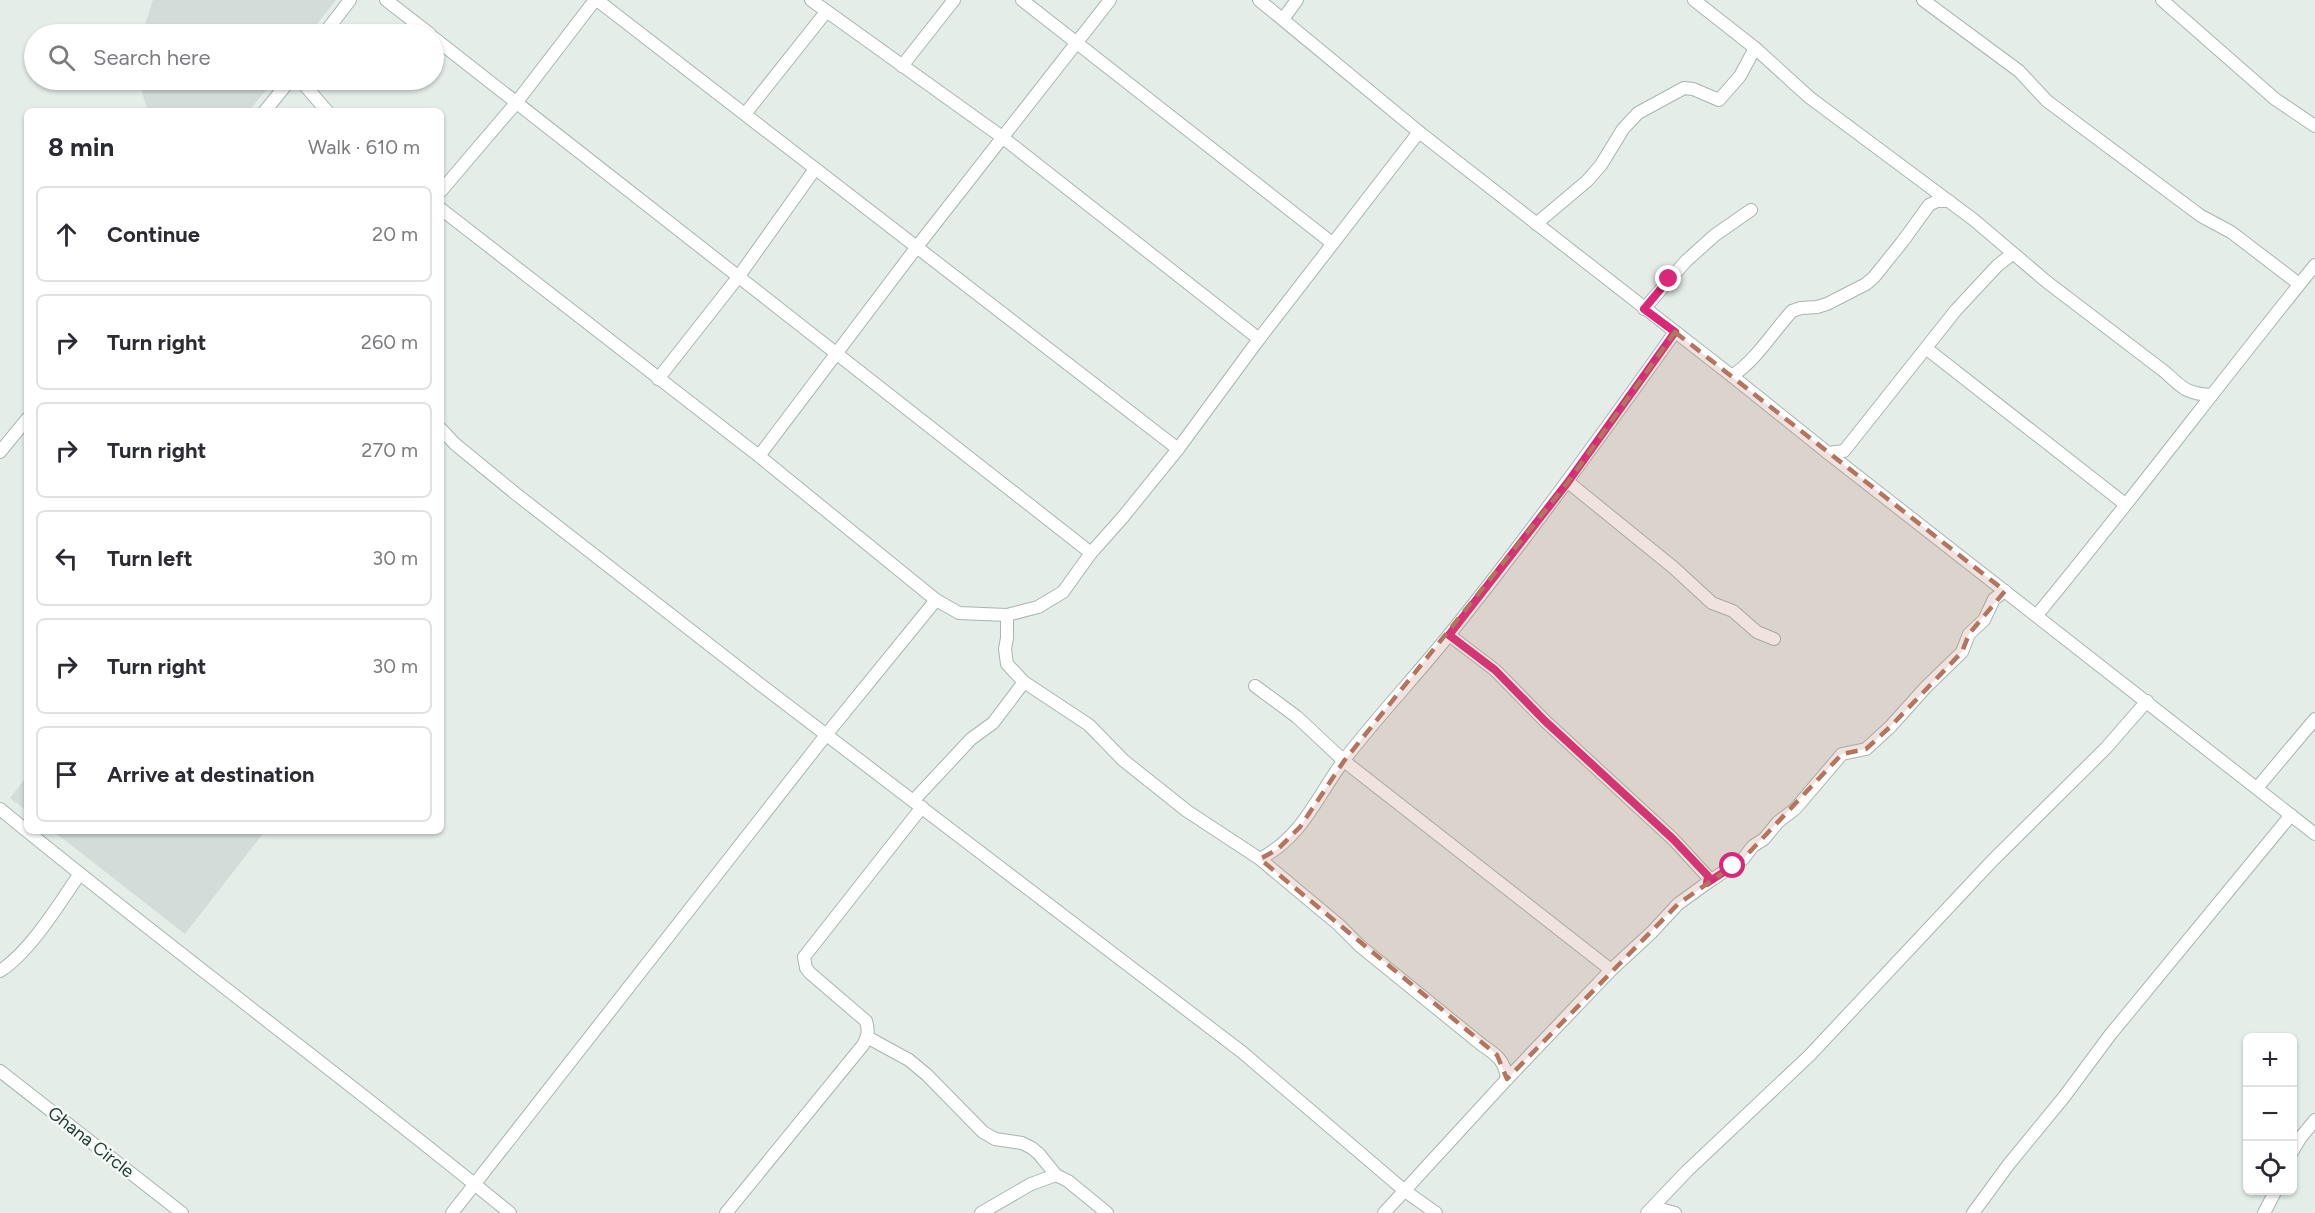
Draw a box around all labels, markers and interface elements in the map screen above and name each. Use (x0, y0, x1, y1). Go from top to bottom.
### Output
search box (24, 24, 444, 90)
icon: search (45, 41, 78, 74)
text: Search here (93, 44, 211, 71)
text: 8 min (48, 131, 114, 163)
text: Walk · 610 m (308, 135, 420, 159)
icon: ahead (50, 218, 83, 251)
text: Continue (107, 221, 200, 248)
text: 20 m (372, 222, 418, 246)
route end (1655, 265, 1681, 291)
icon: right (50, 326, 83, 359)
text: Turn right (107, 329, 206, 356)
text: 260 m (361, 330, 418, 354)
icon: right (50, 434, 83, 467)
text: Turn right (107, 437, 206, 464)
text: 270 m (361, 438, 418, 462)
icon: left (50, 542, 83, 575)
text: Turn left (107, 545, 193, 572)
text: 30 m (372, 546, 418, 570)
icon: right (50, 650, 83, 683)
text: Turn right (107, 653, 206, 680)
text: 30 m (372, 654, 418, 678)
icon: arrive (50, 758, 83, 791)
text: Arrive at destination (107, 761, 315, 788)
route start (1719, 852, 1745, 878)
map controls (2243, 1033, 2297, 1195)
button: + (2243, 1033, 2297, 1087)
button: − (2243, 1087, 2297, 1141)
street label: Ghana Circle (44, 1102, 139, 1183)
button: locate (2243, 1141, 2297, 1195)

